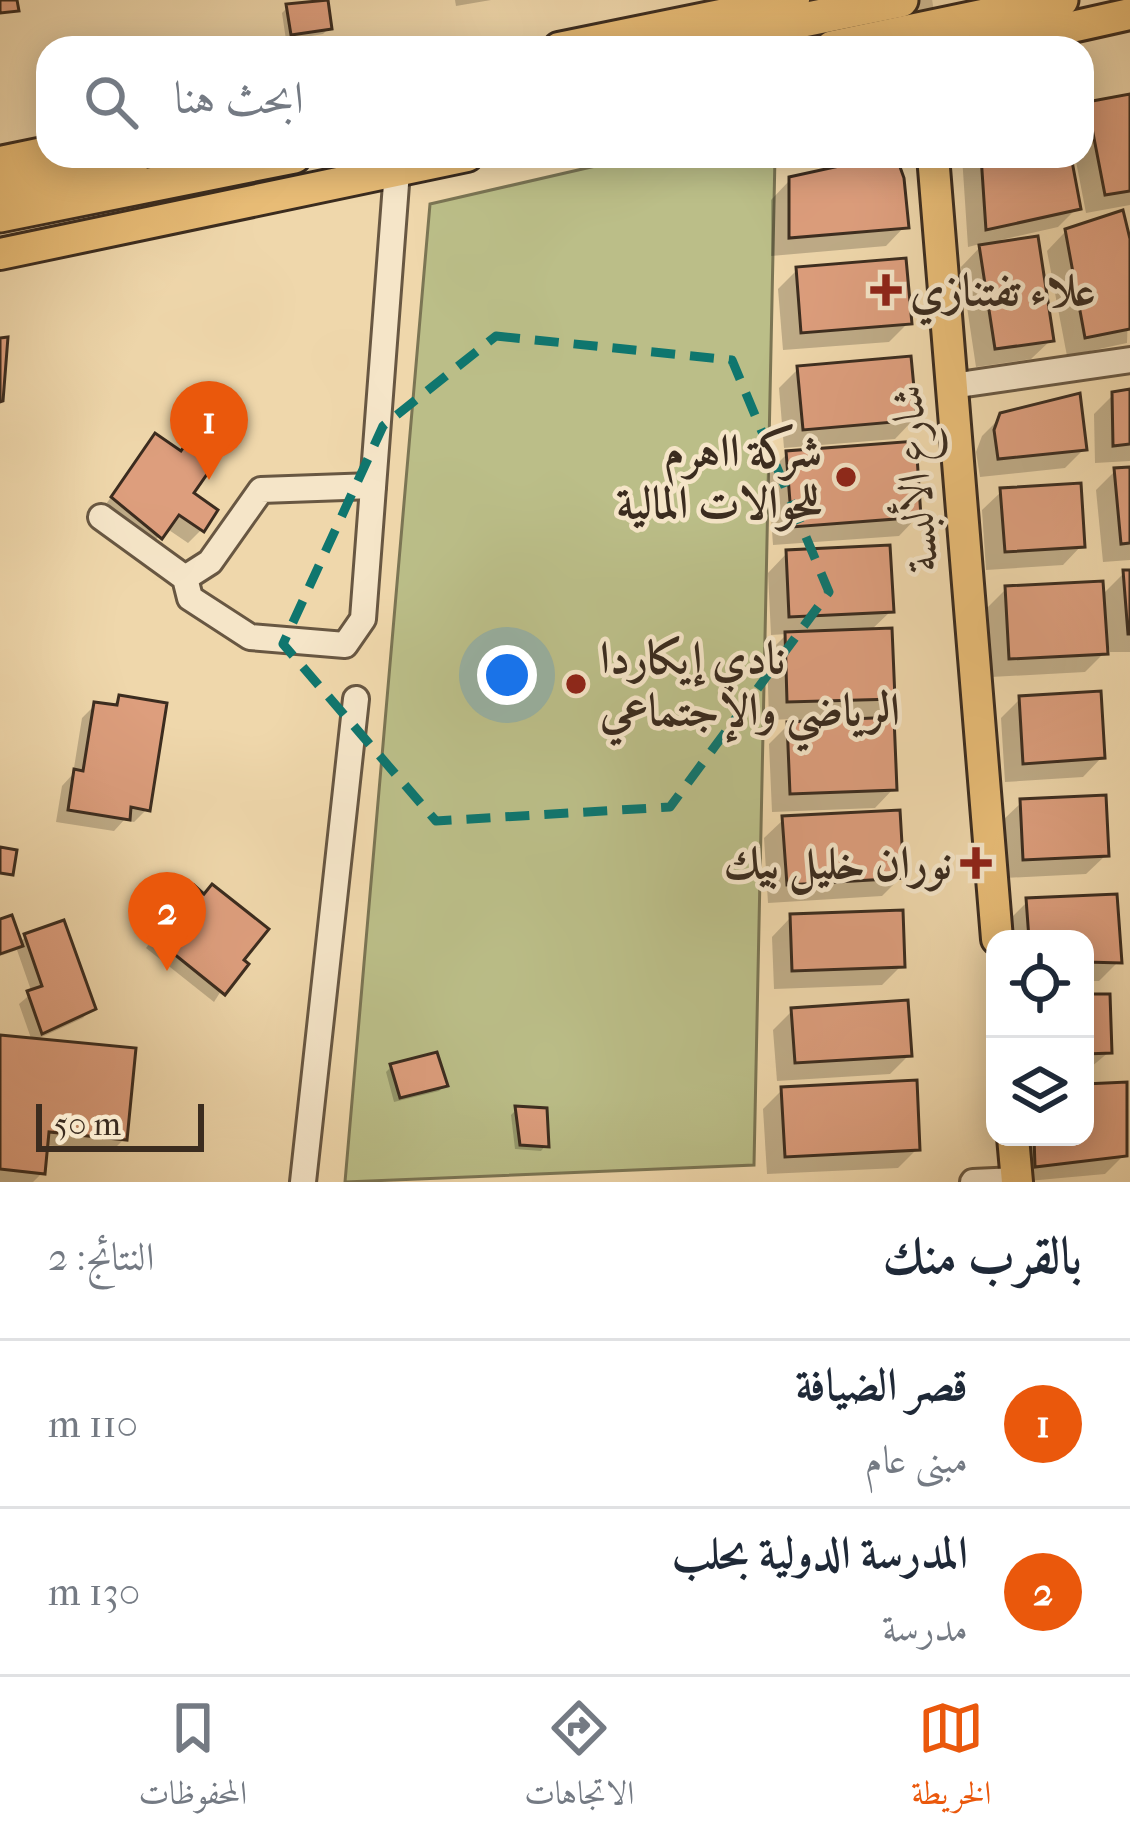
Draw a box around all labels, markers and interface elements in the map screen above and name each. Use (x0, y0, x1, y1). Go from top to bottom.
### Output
search box (36, 36, 1094, 168)
icon: search (78, 69, 144, 135)
text: ابحث هنا (174, 72, 304, 125)
place label: علاء تفتنازي (910, 264, 1096, 326)
marker: علاء تفتنازي (873, 277, 899, 303)
pin: 1 (170, 381, 248, 480)
street label: شارع الألبسة (876, 382, 960, 575)
place label: شركة ااهرم للحوالات المالية (616, 424, 823, 532)
marker: شركة ااهرم للحوالات المالية (833, 464, 859, 490)
place label: نادي إيكاردا الرياضي والإجتماعي (599, 632, 900, 752)
your location (477, 645, 537, 705)
marker: نادي إيكاردا الرياضي والإجتماعي (563, 671, 589, 697)
place label: نوران خليل بيك (723, 837, 952, 896)
marker: نوران خليل بيك (963, 850, 989, 876)
pin: 2 (128, 872, 206, 971)
map controls (986, 930, 1094, 1146)
button: locate (986, 930, 1094, 1038)
button: layers (986, 1038, 1094, 1146)
scale bar (36, 1098, 204, 1151)
text: 50 m (54, 1105, 121, 1144)
text: بالقرب منك (883, 1226, 1082, 1286)
text: النتائج: 2 (48, 1234, 154, 1280)
text: قصر الضيافة (795, 1359, 968, 1412)
text: 110 m (48, 1401, 138, 1447)
text: 1 (1036, 1401, 1050, 1447)
text: مبنى عام (865, 1437, 968, 1483)
text: المدرسة الدولية بحلب (672, 1527, 968, 1580)
text: 130 m (48, 1569, 140, 1615)
text: 2 (1033, 1569, 1053, 1615)
text: مدرسة (882, 1605, 968, 1651)
tab: المحفوظات (138, 1695, 247, 1825)
tab: الاتجاهات (524, 1695, 634, 1825)
tab: الخريطة (911, 1695, 992, 1825)

